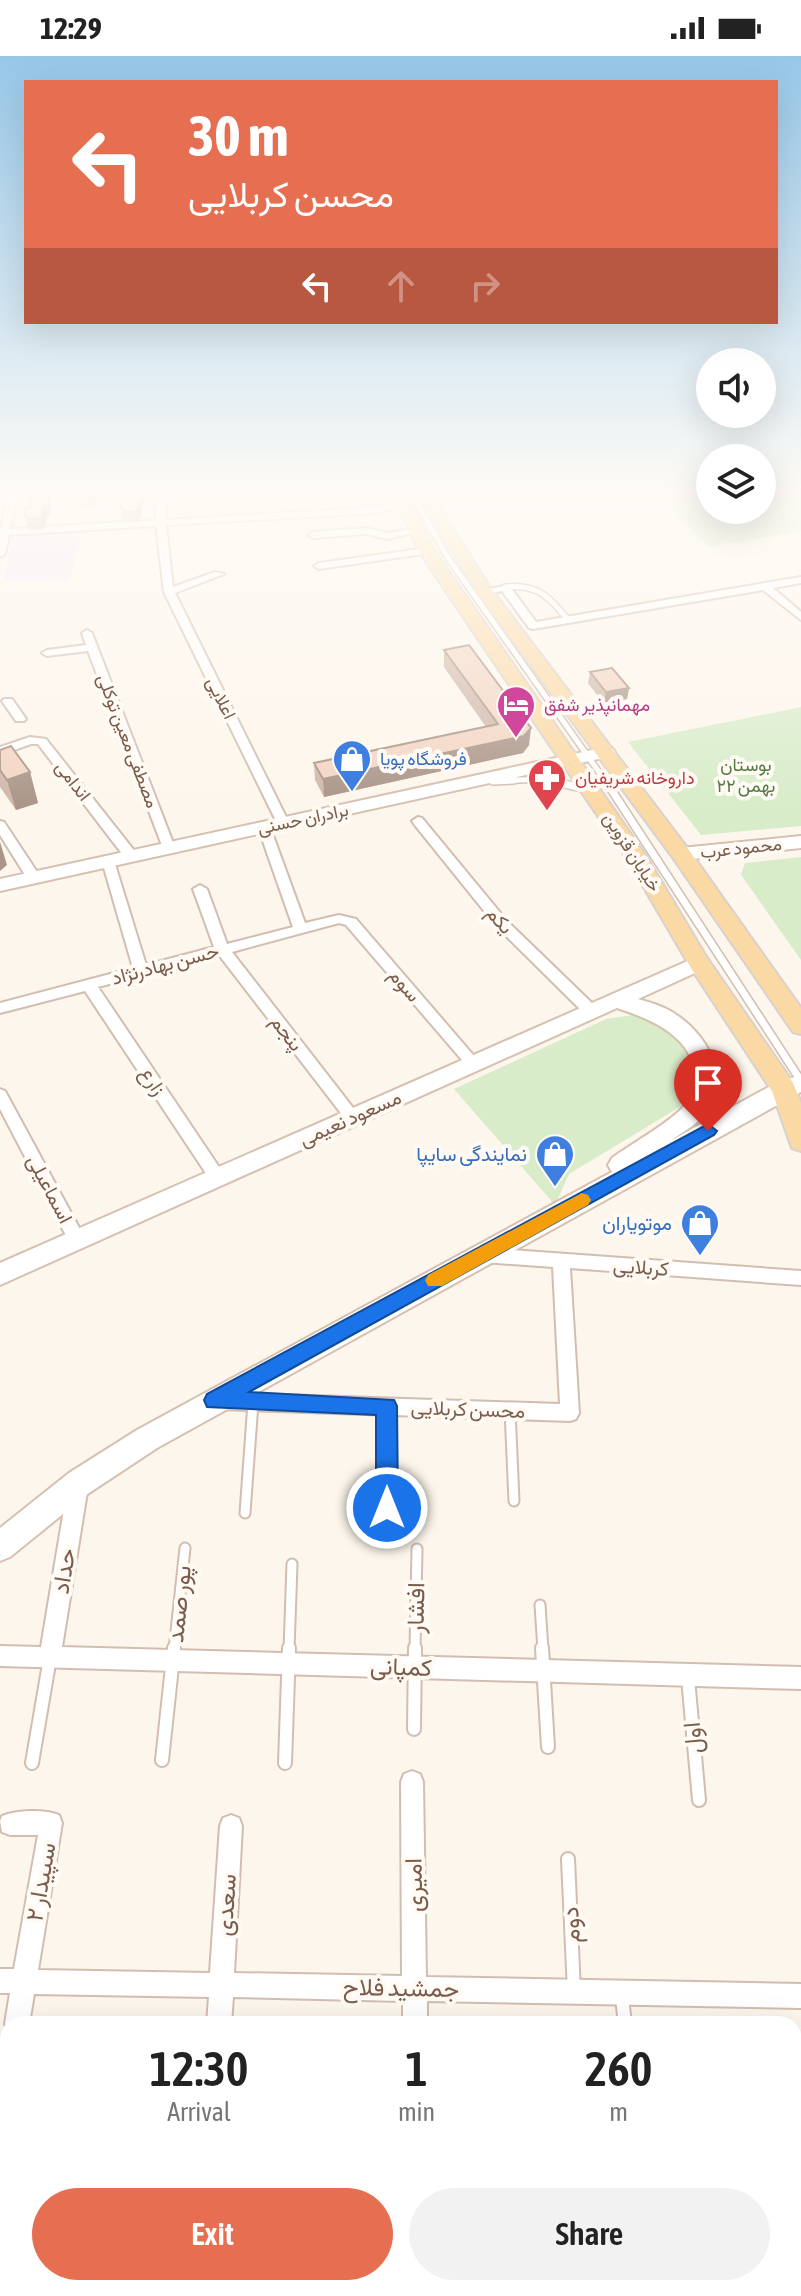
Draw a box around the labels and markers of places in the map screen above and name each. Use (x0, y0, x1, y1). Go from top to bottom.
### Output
hotel icon: مهمانپذیر شفق (495, 684, 537, 739)
place label: مهمانپذیر شفق (544, 694, 650, 717)
shop icon: فروشگاه پویا (331, 738, 373, 793)
place label: فروشگاه پویا (380, 748, 467, 771)
pharmacy icon: داروخانه شریفیان (526, 757, 568, 812)
place label: داروخانه شریفیان (575, 767, 695, 789)
pin (674, 1049, 742, 1131)
shop icon: نمایندگی سایپا (534, 1133, 576, 1188)
place label: نمایندگی سایپا (416, 1142, 527, 1168)
shop icon: موتویاران (679, 1202, 721, 1257)
place label: موتویاران (602, 1211, 672, 1236)

